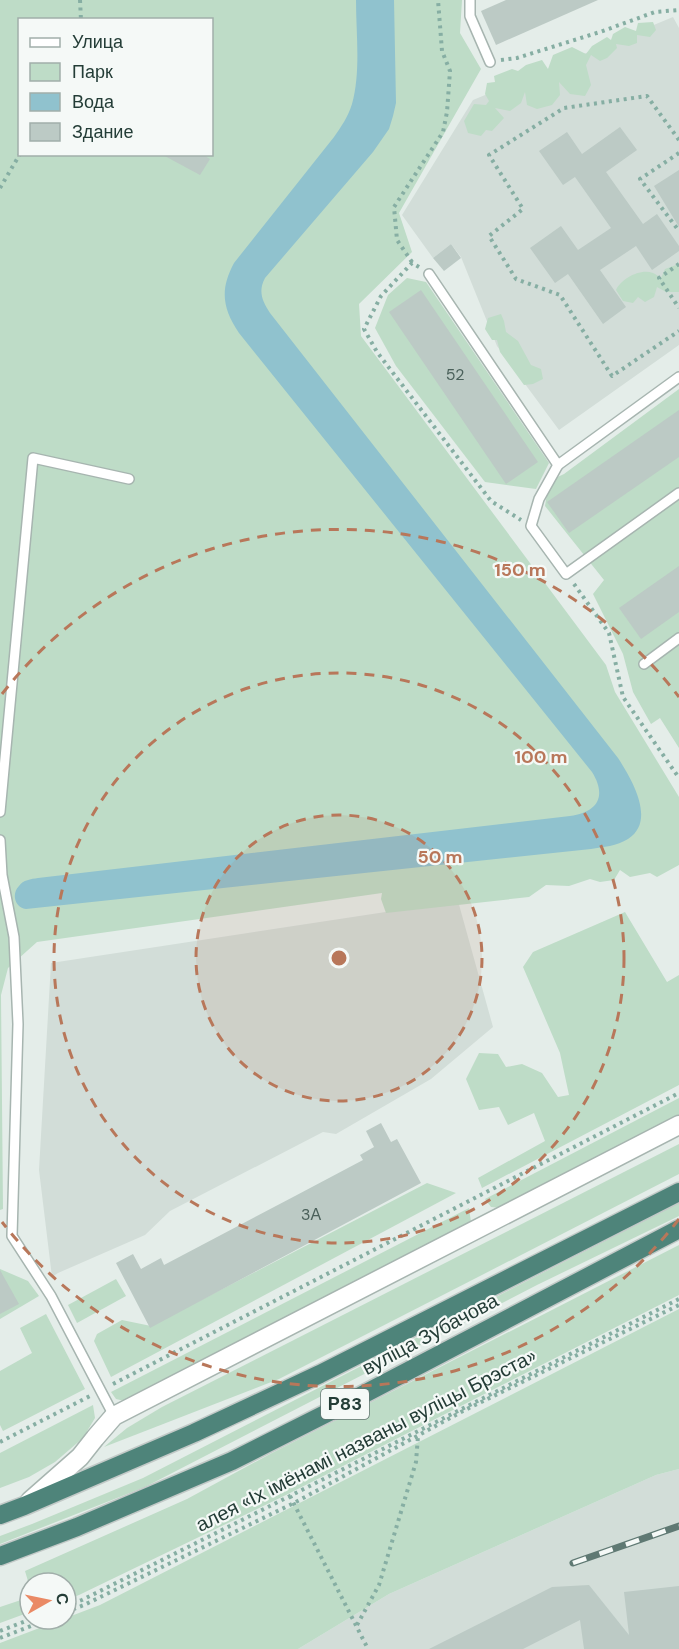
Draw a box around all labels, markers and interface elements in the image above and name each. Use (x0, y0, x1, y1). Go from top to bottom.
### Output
legend (18, 18, 213, 156)
text: Улица (72, 30, 124, 54)
text: Парк (72, 60, 113, 84)
text: Вода (72, 90, 115, 114)
text: Здание (72, 120, 133, 144)
house number: 52 (446, 364, 464, 385)
text: 150 m (494, 558, 546, 582)
text: 100 m (514, 745, 568, 769)
text: 50 m (417, 845, 463, 869)
centre of rings (329, 948, 349, 968)
house number: 3А (301, 1204, 321, 1225)
street label: вуліца Зубачова (357, 1287, 503, 1381)
street label: алея «Іх імёнамі названы вуліцы Брэста» (191, 1342, 541, 1538)
road number: Р83 (321, 1389, 369, 1419)
north arrow (18, 1571, 78, 1631)
text: С (51, 1591, 74, 1607)

